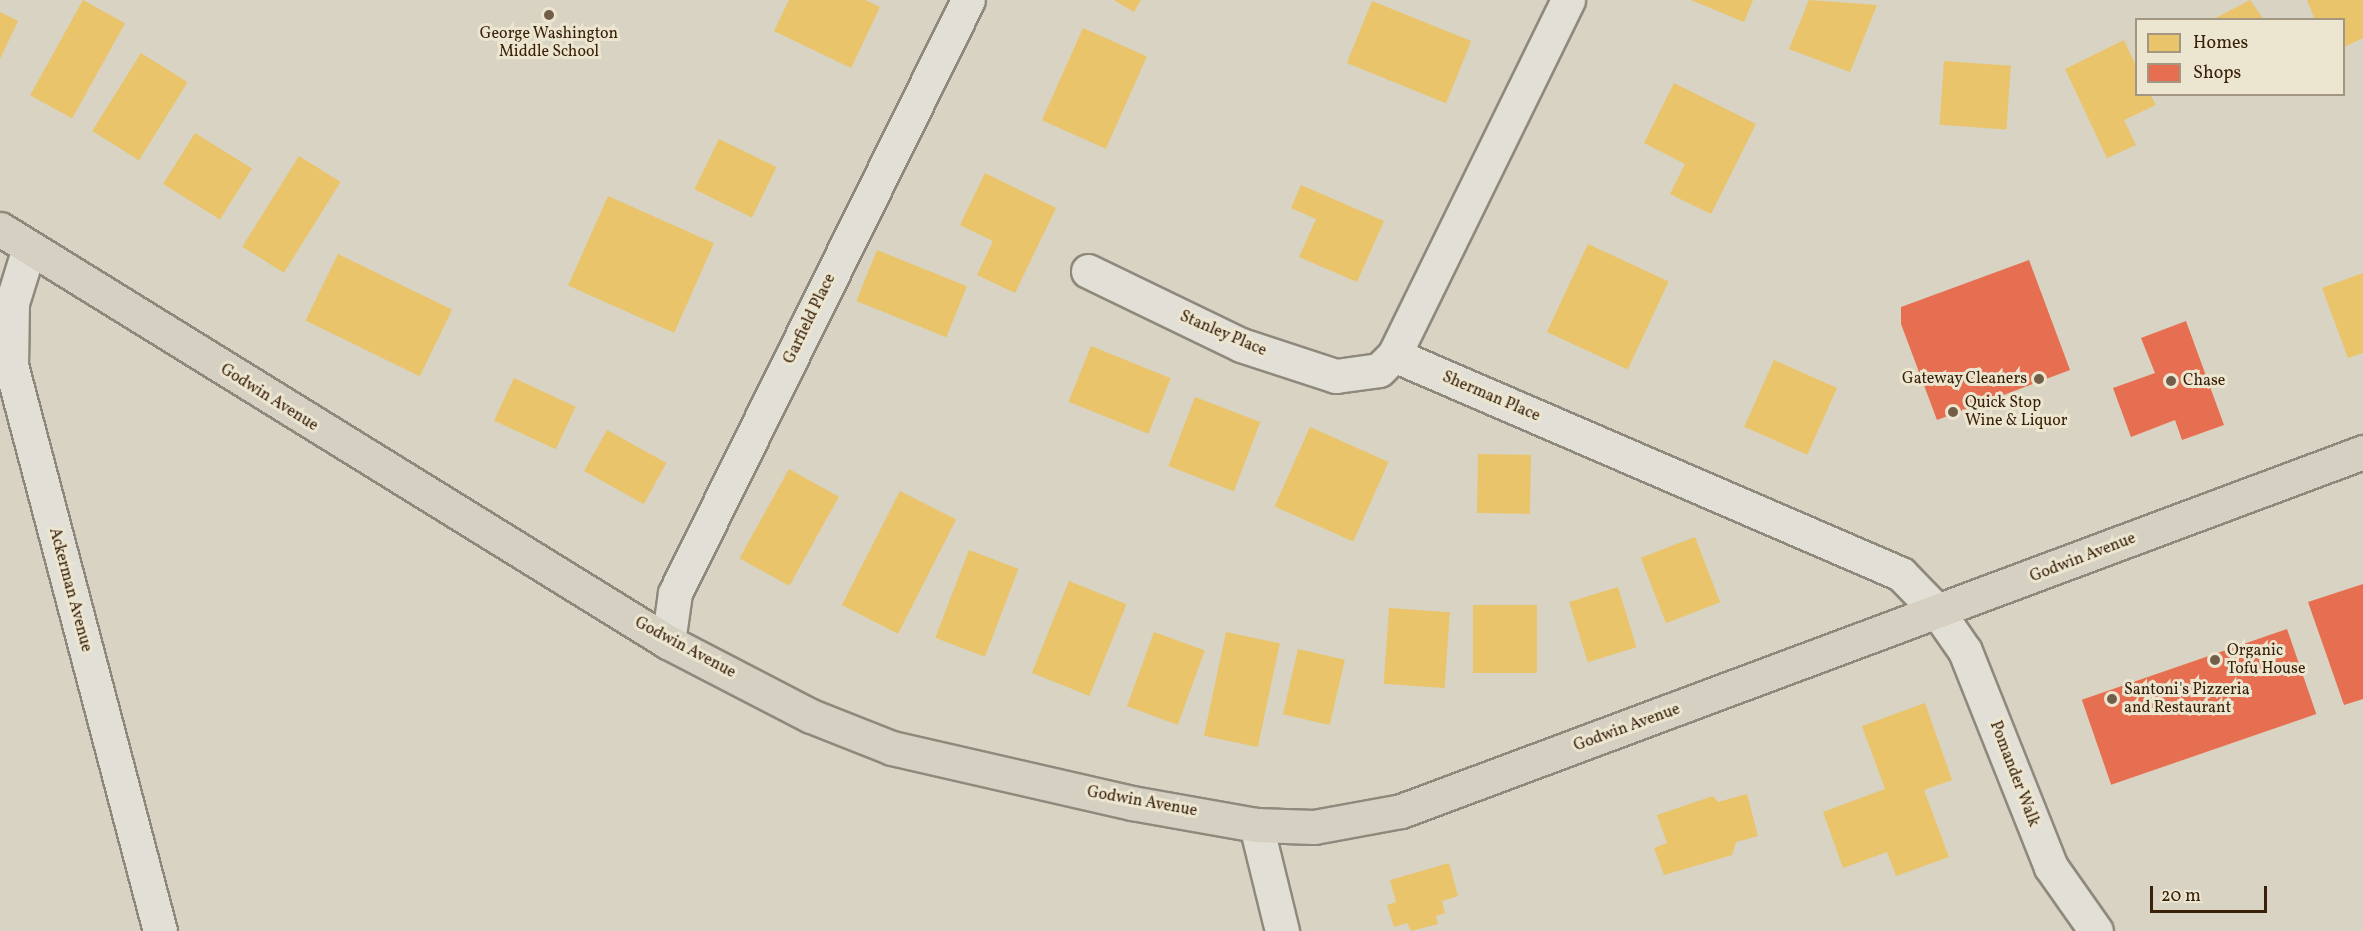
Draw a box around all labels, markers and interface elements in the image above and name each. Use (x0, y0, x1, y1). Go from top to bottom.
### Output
marker: George Washington Middle School (542, 8, 556, 22)
legend (2135, 18, 2345, 96)
place label: George Washington Middle School (480, 24, 618, 62)
text: Homes (2193, 31, 2248, 56)
text: Shops (2193, 61, 2241, 86)
street label: Garfield Place (780, 271, 840, 367)
street label: Stanley Place (1177, 307, 1269, 361)
street label: Godwin Avenue (217, 360, 321, 436)
street label: Sherman Place (1439, 368, 1543, 426)
place label: Gateway Cleaners (1901, 369, 2027, 389)
place label: Chase (2183, 371, 2225, 391)
marker: Gateway Cleaners (2032, 372, 2046, 386)
marker: Chase (2164, 374, 2178, 388)
place label: Quick Stop Wine & Liquor (1965, 393, 2068, 431)
marker: Quick Stop Wine & Liquor (1946, 405, 1960, 419)
street label: Ackerman Avenue (44, 526, 96, 654)
street label: Godwin Avenue (2028, 529, 2138, 587)
street label: Godwin Avenue (631, 613, 739, 683)
place label: Organic Tofu House (2227, 641, 2305, 679)
marker: Organic Tofu House (2208, 653, 2222, 667)
place label: Santoni's Pizzeria and Restaurant (2124, 680, 2250, 718)
marker: Santoni's Pizzeria and Restaurant (2105, 692, 2119, 706)
street label: Godwin Avenue (1571, 700, 1683, 756)
street label: Pomander Walk (1985, 718, 2043, 830)
street label: Godwin Avenue (1085, 783, 1199, 821)
scale bar (2153, 874, 2270, 912)
text: 20 m (2161, 884, 2201, 909)

